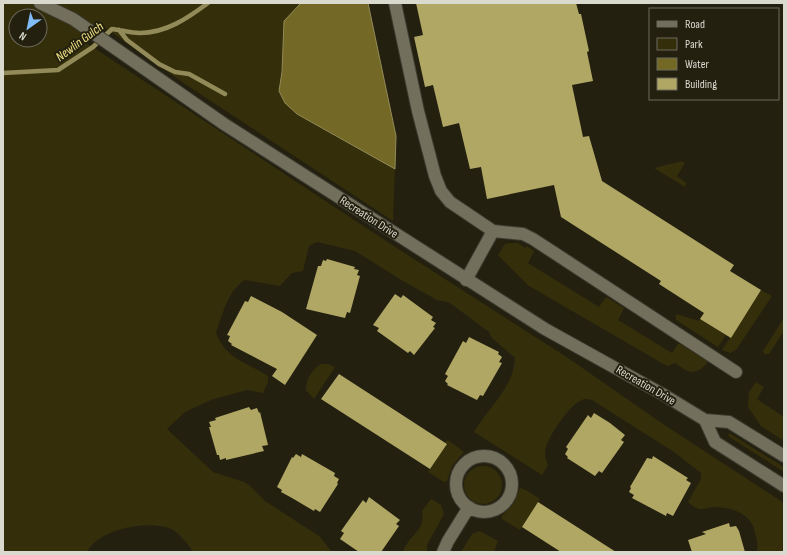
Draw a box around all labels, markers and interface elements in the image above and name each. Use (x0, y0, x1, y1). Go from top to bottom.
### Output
north arrow (8, 8, 48, 48)
legend (649, 8, 779, 100)
text: Road (685, 17, 705, 32)
water label: Newlin Gulch (53, 18, 107, 65)
text: N (17, 29, 29, 43)
text: Park (685, 37, 703, 52)
text: Water (685, 57, 709, 72)
text: Building (685, 77, 717, 92)
street label: Recreation Drive (337, 193, 401, 242)
street label: Recreation Drive (613, 362, 678, 409)

